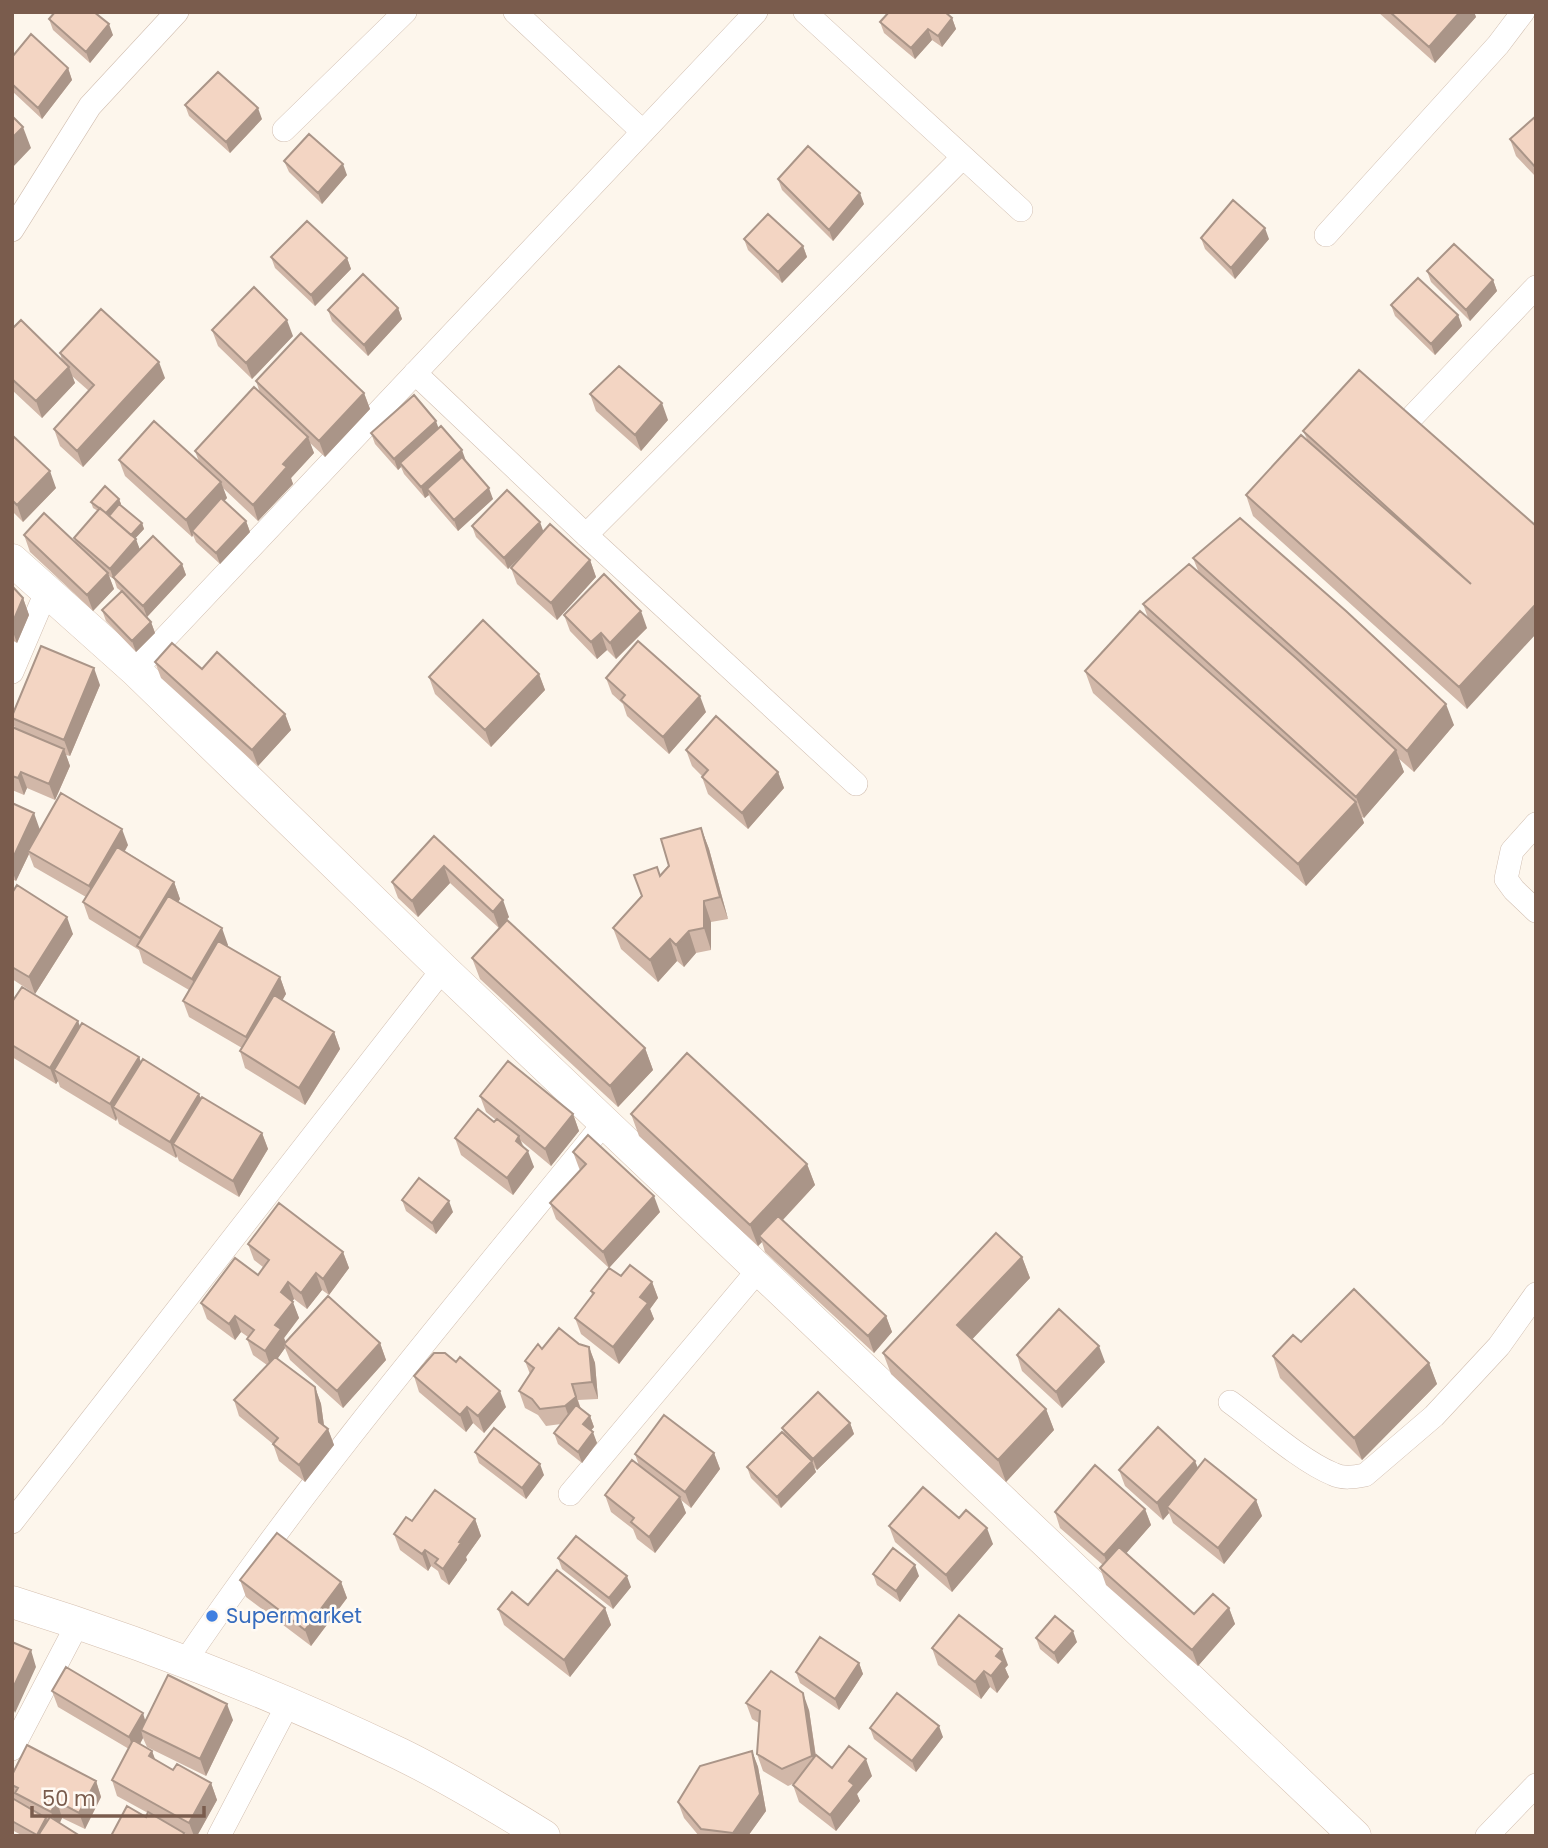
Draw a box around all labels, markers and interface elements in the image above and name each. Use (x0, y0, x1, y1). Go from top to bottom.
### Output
place label: Supermarket (226, 1601, 362, 1630)
marker: Supermarket (204, 1608, 220, 1624)
scale bar (32, 1774, 203, 1818)
text: 50 m (42, 1784, 96, 1813)

